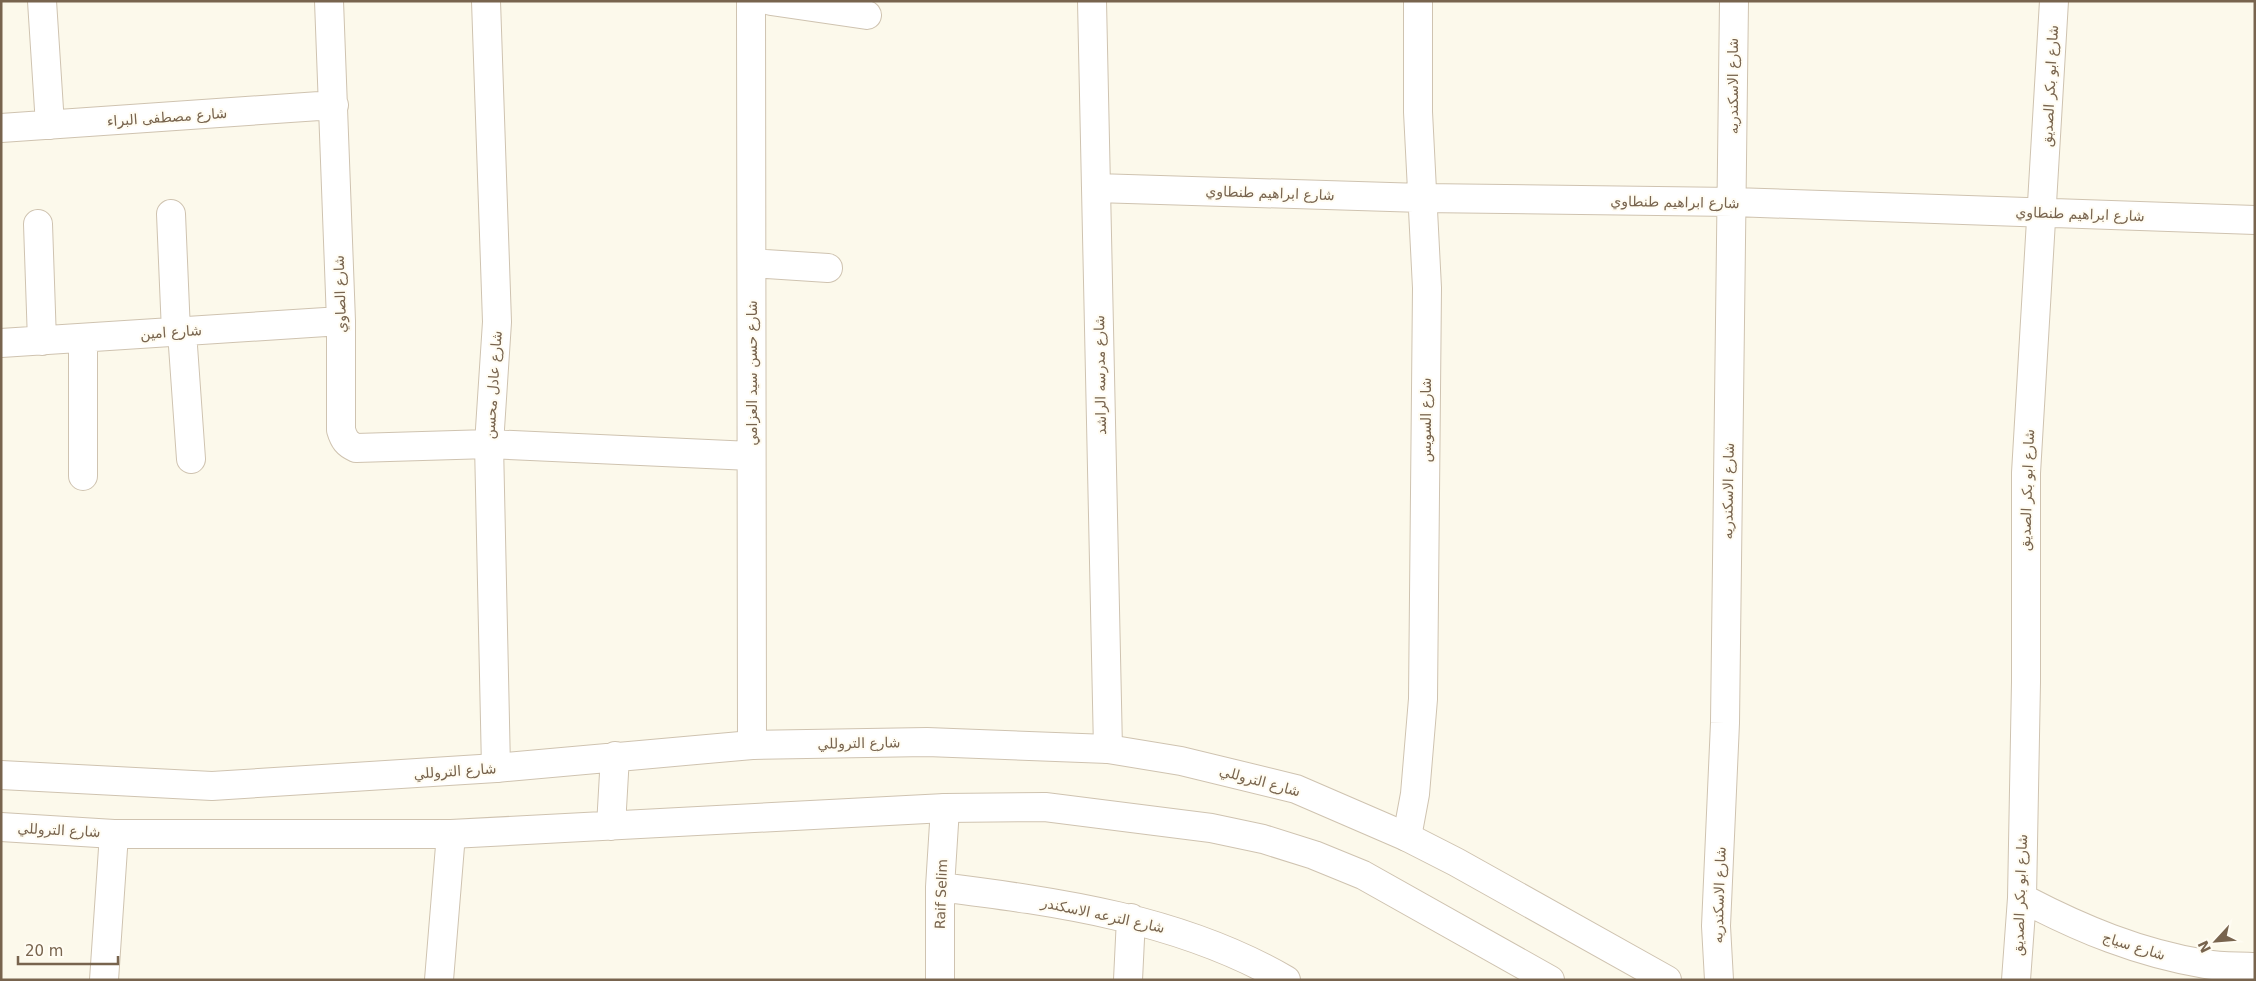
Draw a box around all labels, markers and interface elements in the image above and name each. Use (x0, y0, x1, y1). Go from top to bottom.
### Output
street label: شارع ابو بكر الصديق (2039, 25, 2062, 147)
street label: شارع الاسكندريه (1725, 38, 1742, 134)
street label: شارع مصطفى البراء (106, 105, 228, 130)
street label: شارع ابراهيم طنطاوي (1205, 183, 1335, 204)
street label: شارع ابراهيم طنطاوي (1610, 193, 1740, 212)
street label: شارع ابراهيم طنطاوي (2015, 204, 2145, 225)
street label: شارع الصاوي (331, 255, 350, 333)
street label: شارع حسن سيد العزامي (744, 300, 761, 446)
street label: شارع مدرسه الراشد (1091, 315, 1110, 435)
street label: شارع امين (140, 322, 202, 343)
street label: شارع عادل محسن (481, 330, 506, 440)
street label: شارع السويس (1418, 377, 1435, 463)
street label: شارع ابو بكر الصديق (2017, 429, 2038, 551)
street label: شارع الاسكندريه (1719, 443, 1738, 539)
street label: شارع التروللي (817, 734, 901, 753)
street label: شارع التروللي (413, 760, 497, 783)
street label: شارع التروللي (1218, 763, 1302, 800)
street label: شارع التروللي (17, 820, 101, 841)
street label: شارع ابو بكر الصديق (2010, 834, 2031, 956)
street label: شارع الاسكندريه (1709, 846, 1730, 944)
street label: Raif Selim (932, 859, 950, 929)
street label: شارع الترعه الاسكندر (1039, 894, 1166, 937)
north arrow (2191, 916, 2241, 966)
street label: شارع سياج (2100, 929, 2167, 964)
scale bar (18, 934, 118, 966)
text: N (2195, 938, 2214, 955)
text: 20 m (25, 942, 63, 960)

